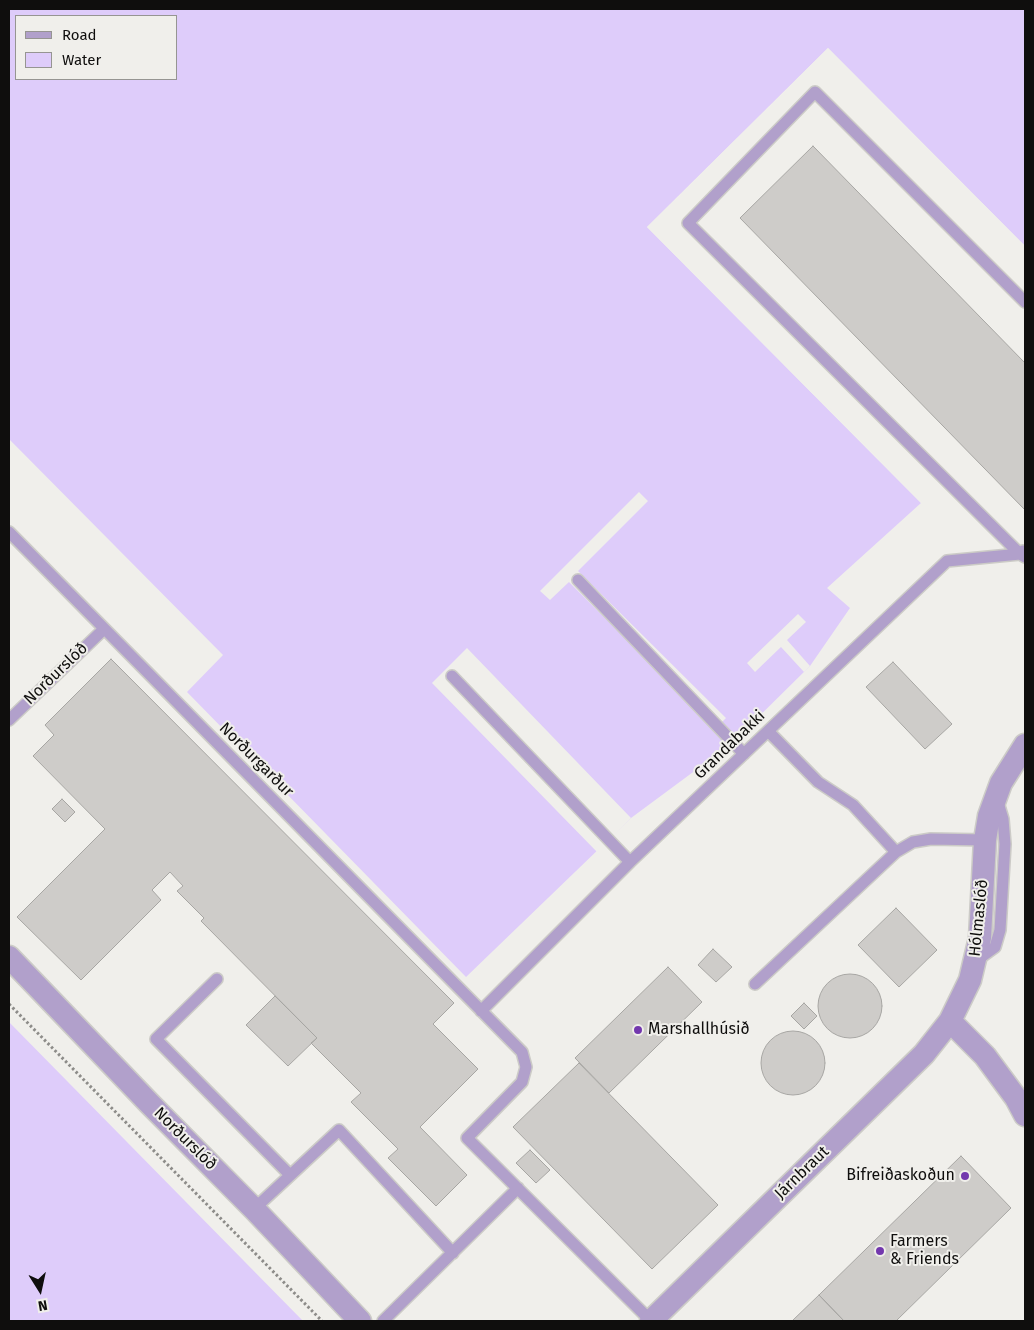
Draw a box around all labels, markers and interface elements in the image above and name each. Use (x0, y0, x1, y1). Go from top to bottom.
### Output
legend (15, 15, 178, 80)
text: Road (62, 26, 97, 44)
text: Water (62, 51, 101, 69)
street label: Norðurslóð (20, 639, 92, 709)
street label: Grandabakki (691, 706, 769, 784)
street label: Norðurgarður (215, 719, 297, 801)
street label: Hólmaslóð (965, 878, 993, 958)
place label: Marshallhúsið (648, 1020, 750, 1040)
marker: Marshallhúsið (632, 1024, 644, 1036)
street label: Norðurslóð (150, 1104, 220, 1174)
street label: Járnbraut (771, 1142, 833, 1204)
place label: Bifreiðaskoðun (846, 1166, 955, 1186)
marker: Bifreiðaskoðun (959, 1170, 971, 1182)
place label: Farmers & Friends (890, 1232, 959, 1270)
marker: Farmers & Friends (874, 1245, 886, 1257)
north arrow (15, 1265, 65, 1315)
text: N (37, 1296, 49, 1314)

